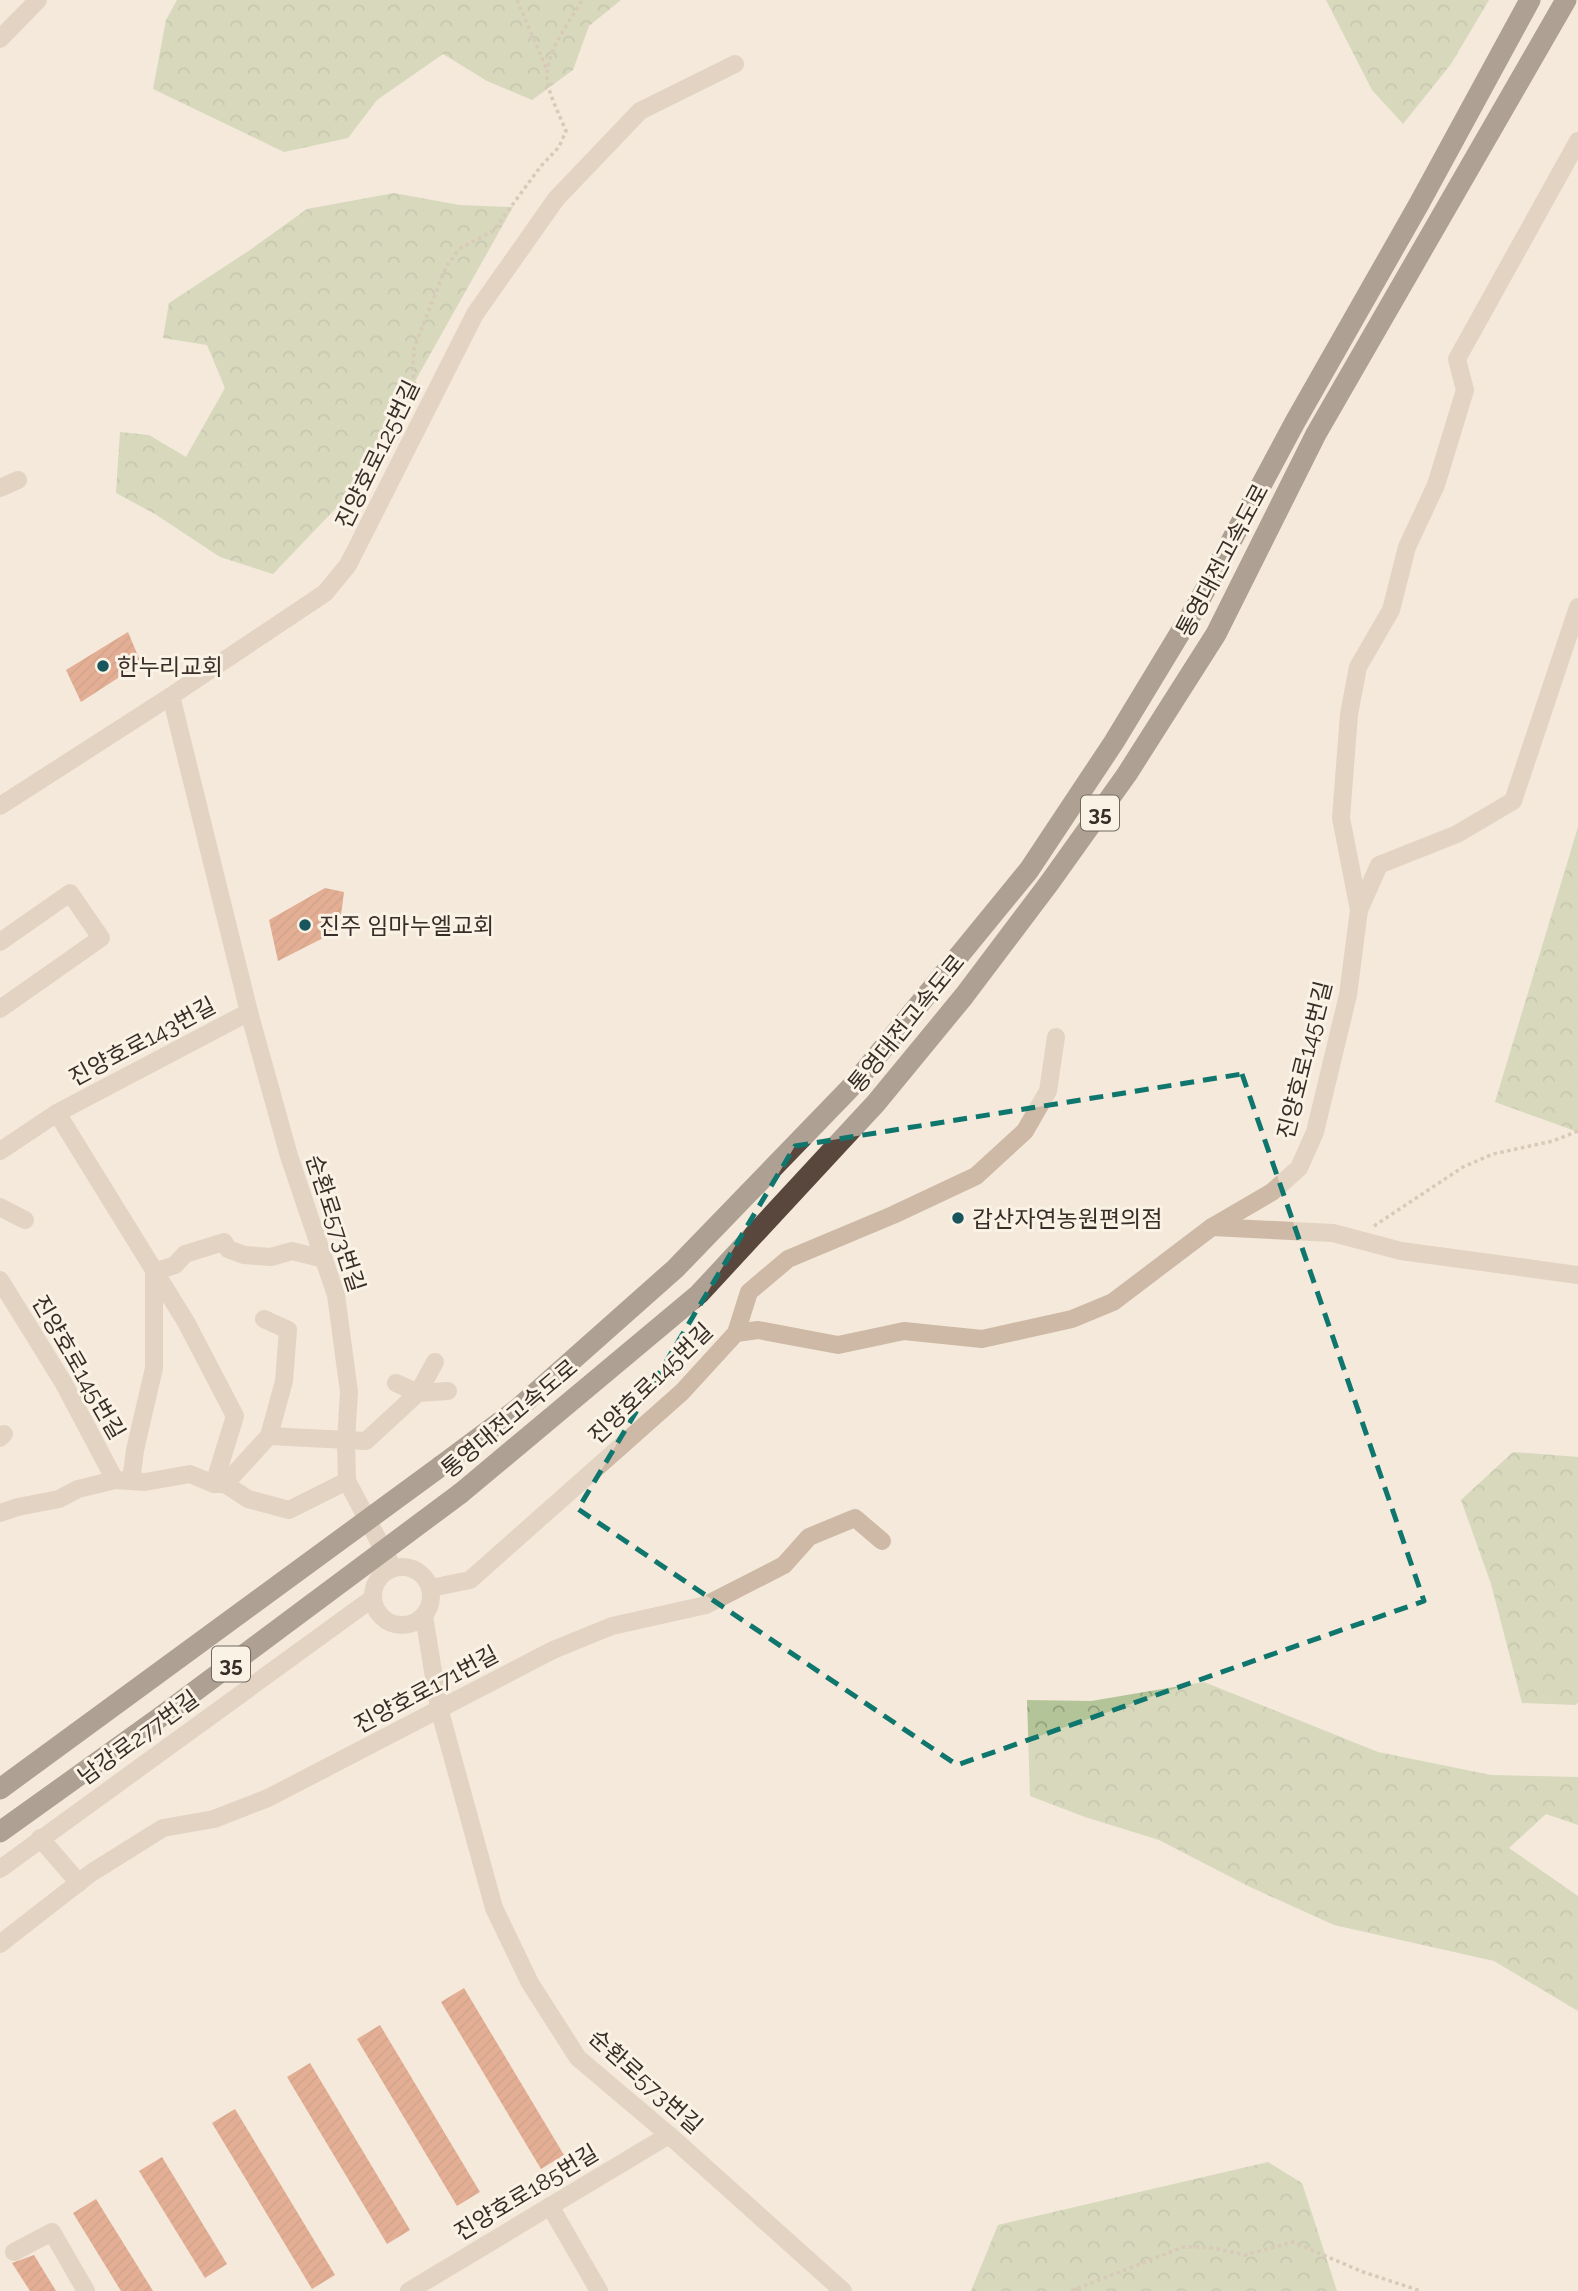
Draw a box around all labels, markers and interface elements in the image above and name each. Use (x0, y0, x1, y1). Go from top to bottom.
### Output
street label: 진양호로125번길 (330, 376, 424, 532)
street label: 통영대전고속도로 (1170, 479, 1274, 641)
place label: 한누리교회 (117, 653, 223, 680)
marker: 한누리교회 (95, 658, 111, 674)
road number: 35 (1081, 796, 1119, 830)
place label: 진주 임마누엘교회 (319, 912, 494, 939)
marker: 진주 임마누엘교회 (297, 917, 313, 933)
street label: 통영대전고속도로 (842, 949, 970, 1097)
street label: 진양호로145번길 (1271, 978, 1337, 1142)
street label: 진양호로143번길 (64, 991, 220, 1091)
street label: 순환로573번길 (301, 1151, 371, 1295)
place label: 갑산자연농원편의점 (972, 1205, 1162, 1232)
marker: 갑산자연농원편의점 (950, 1210, 966, 1226)
street label: 진양호로145번길 (27, 1290, 131, 1444)
street label: 진양호로145번길 (582, 1317, 718, 1449)
street label: 통영대전고속도로 (435, 1353, 583, 1483)
street label: 진양호로171번길 (350, 1640, 502, 1738)
road number: 35 (212, 1646, 250, 1682)
street label: 남강로277번길 (72, 1684, 204, 1790)
street label: 순환로573번길 (584, 2023, 708, 2139)
street label: 진양호로185번길 (449, 2138, 603, 2246)

